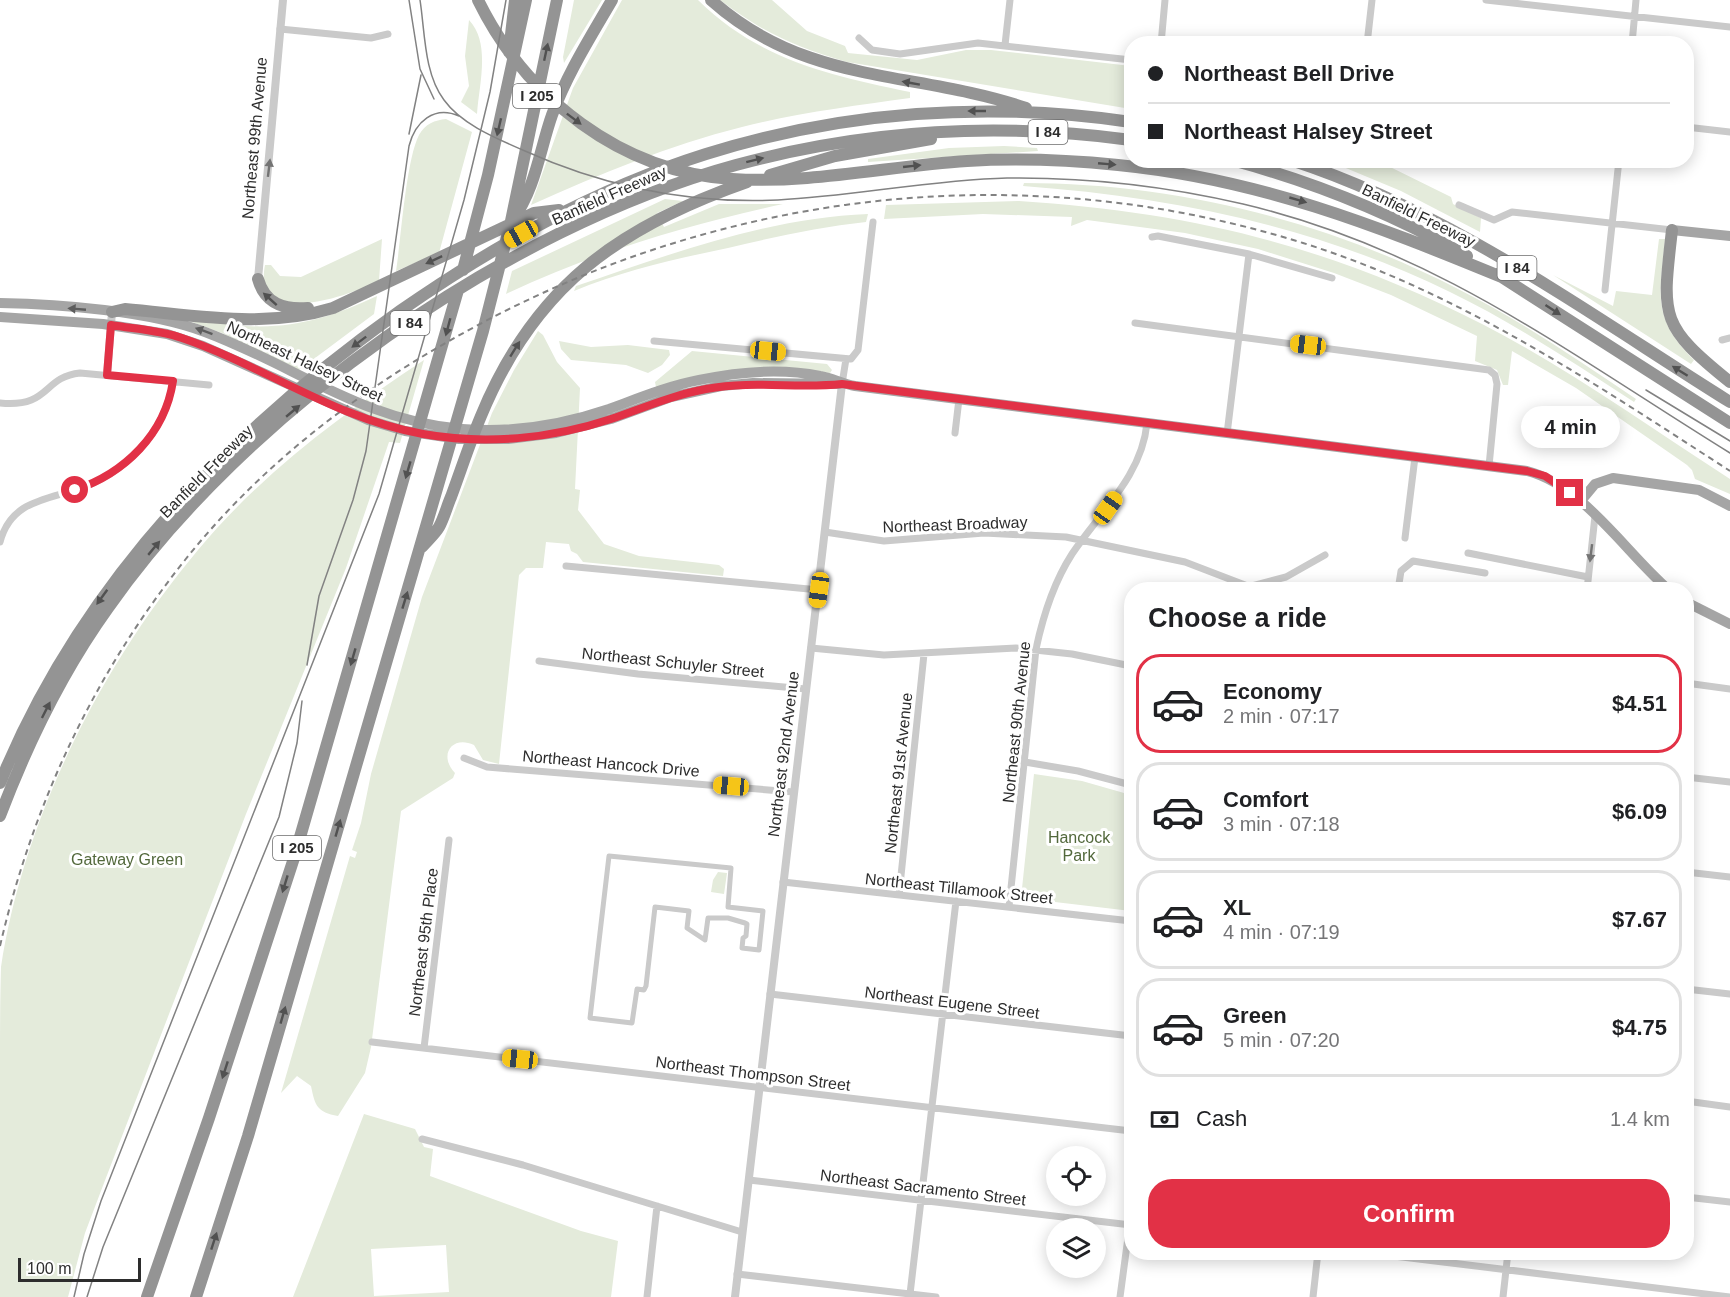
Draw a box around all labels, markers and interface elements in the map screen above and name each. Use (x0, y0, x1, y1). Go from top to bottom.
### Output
one-way arrow (542, 43, 551, 62)
street label: Northeast 99th Avenue (239, 56, 270, 220)
text: Northeast Bell Drive (1184, 61, 1394, 86)
one-way arrow (901, 78, 920, 87)
road number: I 205 (513, 84, 561, 108)
one-way arrow (967, 106, 986, 116)
one-way arrow (566, 113, 582, 125)
one-way arrow (493, 117, 503, 136)
text: Northeast Halsey Street (1184, 119, 1432, 144)
road number: I 84 (1028, 120, 1068, 144)
one-way arrow (746, 154, 765, 164)
one-way arrow (264, 159, 273, 178)
one-way arrow (1098, 159, 1117, 169)
one-way arrow (903, 162, 922, 171)
street label: Banfield Freeway (549, 163, 669, 228)
street label: Banfield Freeway (1359, 181, 1478, 250)
one-way arrow (1289, 196, 1307, 205)
car (501, 217, 541, 251)
one-way arrow (426, 255, 443, 264)
road number: I 84 (1498, 256, 1537, 280)
one-way arrow (263, 292, 278, 305)
one-way arrow (68, 304, 87, 314)
one-way arrow (1545, 304, 1562, 315)
road number: I 84 (390, 311, 430, 335)
street label: Northeast Halsey Street (224, 318, 386, 405)
one-way arrow (442, 318, 452, 336)
one-way arrow (195, 326, 213, 336)
car (1289, 334, 1327, 356)
one-way arrow (351, 336, 367, 348)
one-way arrow (509, 340, 520, 357)
car (749, 340, 787, 362)
one-way arrow (1672, 365, 1689, 376)
one-way arrow (285, 405, 301, 418)
callout: 4 min (1520, 406, 1620, 448)
text: 4 min (1544, 416, 1597, 438)
street label: Banfield Freeway (157, 422, 256, 521)
one-way arrow (402, 461, 412, 479)
route start (61, 476, 88, 503)
route end (1556, 479, 1583, 506)
car (1090, 488, 1126, 528)
street label: Northeast Broadway (882, 513, 1028, 536)
one-way arrow (147, 541, 160, 556)
one-way arrow (1586, 543, 1596, 562)
car (808, 571, 830, 609)
one-way arrow (96, 588, 108, 604)
one-way arrow (401, 591, 410, 609)
text: Choose a ride (1148, 603, 1327, 633)
street label: Northeast 90th Avenue (1000, 640, 1033, 804)
street label: Northeast Schuyler Street (581, 644, 765, 681)
one-way arrow (348, 648, 357, 666)
street label: Northeast 92nd Avenue (765, 670, 802, 838)
icon: car (1151, 677, 1205, 731)
text: Economy (1223, 679, 1322, 704)
text: $4.51 (1612, 691, 1667, 716)
street label: Northeast 91st Avenue (882, 692, 915, 854)
one-way arrow (41, 701, 51, 718)
text: 2 min · 07:17 (1223, 705, 1340, 727)
street label: Northeast Hancock Drive (522, 747, 700, 780)
car (712, 775, 750, 797)
icon: car (1151, 785, 1205, 839)
text: Comfort (1223, 787, 1309, 812)
text: $6.09 (1612, 799, 1667, 824)
text: 3 min · 07:18 (1223, 813, 1340, 835)
one-way arrow (334, 819, 343, 837)
park label: Hancock Park (1048, 829, 1111, 864)
road number: I 205 (273, 836, 321, 860)
park label: Gateway Green (71, 851, 183, 868)
street label: Northeast 95th Place (406, 867, 441, 1017)
street label: Northeast Tillamook Street (864, 870, 1054, 907)
one-way arrow (280, 875, 290, 893)
icon: car (1151, 893, 1205, 947)
text: XL (1223, 895, 1251, 920)
text: $7.67 (1612, 907, 1667, 932)
text: 4 min · 07:19 (1223, 921, 1340, 943)
street label: Northeast Eugene Street (864, 983, 1041, 1022)
icon: car (1151, 1001, 1205, 1055)
text: Green (1223, 1003, 1287, 1028)
one-way arrow (279, 1006, 289, 1024)
text: $4.75 (1612, 1015, 1667, 1040)
text: 5 min · 07:20 (1223, 1029, 1340, 1051)
car (501, 1048, 539, 1070)
street label: Northeast Thompson Street (655, 1053, 852, 1094)
one-way arrow (220, 1061, 230, 1079)
icon: cash (1148, 1103, 1181, 1136)
text: Cash (1196, 1106, 1247, 1131)
text: 1.4 km (1610, 1108, 1670, 1130)
map controls (1046, 1146, 1106, 1278)
button: locate (1046, 1146, 1106, 1206)
street label: Northeast Sacramento Street (819, 1166, 1027, 1209)
button: Confirm (1148, 1179, 1670, 1248)
button: layers (1046, 1218, 1106, 1278)
one-way arrow (210, 1232, 219, 1250)
scale bar (18, 1255, 141, 1282)
text: 100 m (27, 1260, 71, 1277)

